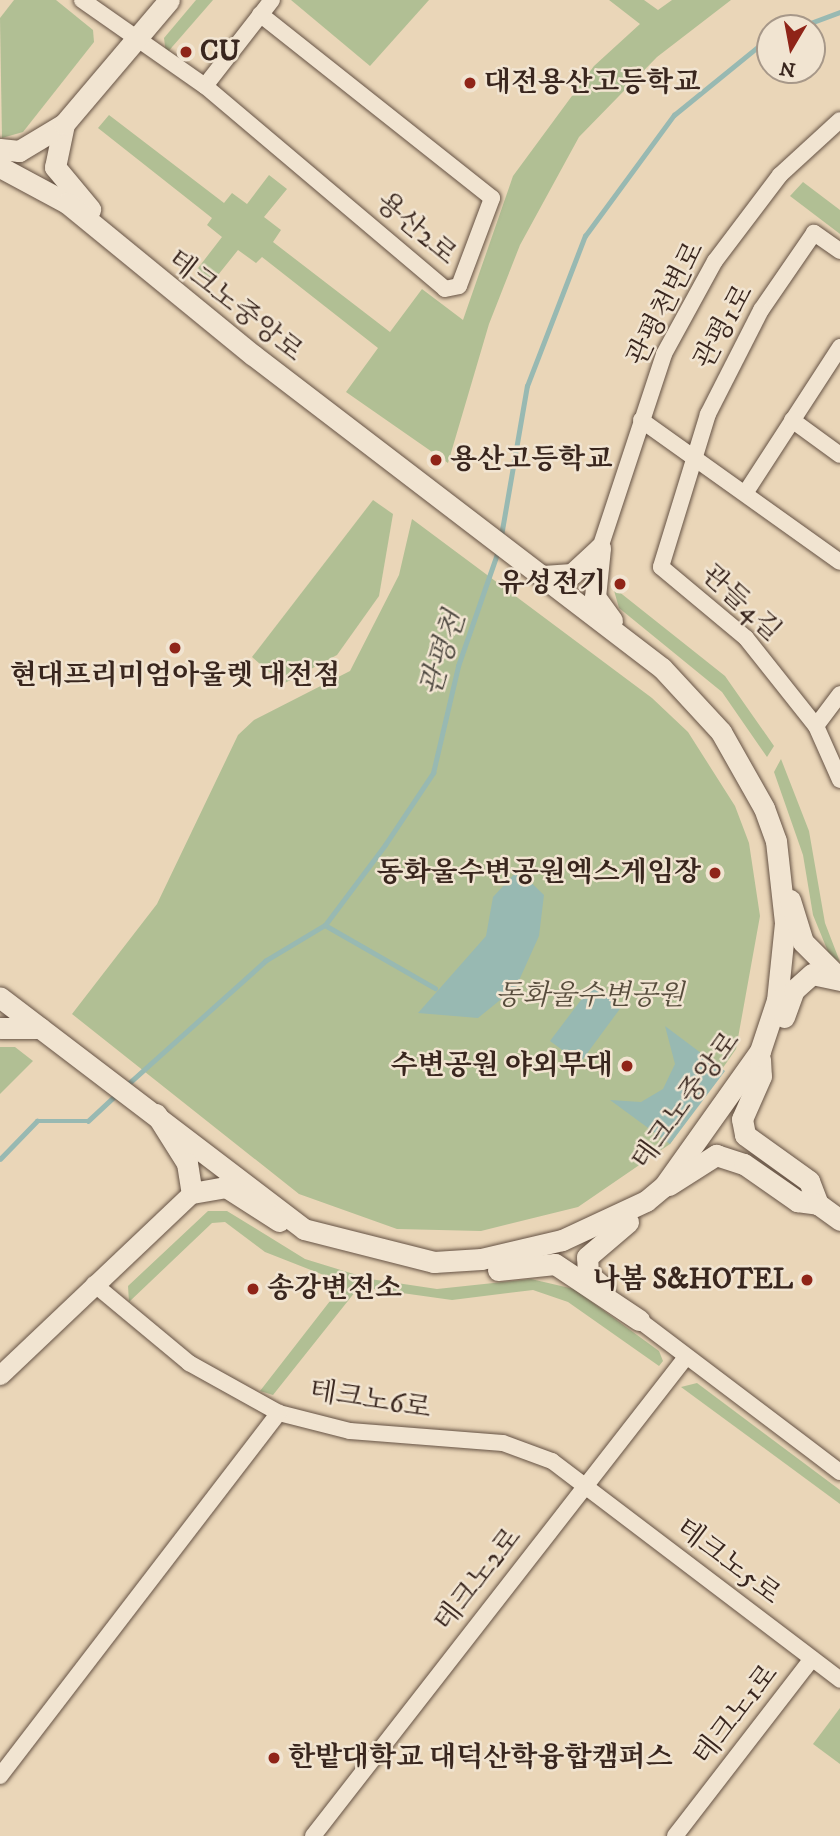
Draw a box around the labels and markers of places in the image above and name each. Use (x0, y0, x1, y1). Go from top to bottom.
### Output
place label: CU (200, 35, 240, 69)
marker: CU (178, 44, 194, 60)
place label: 대전용산고등학교 (484, 66, 700, 100)
marker: 대전용산고등학교 (462, 75, 478, 91)
place label: 용산고등학교 (450, 443, 612, 477)
marker: 용산고등학교 (428, 452, 444, 468)
place label: 유성전기 (498, 567, 606, 601)
marker: 유성전기 (612, 576, 628, 592)
marker: 현대프리미엄아울렛 대전점 (167, 640, 183, 656)
place label: 현대프리미엄아울렛 대전점 (10, 659, 340, 693)
place label: 동화울수변공원엑스게임장 (376, 856, 701, 890)
marker: 동화울수변공원엑스게임장 (707, 865, 723, 881)
place label: 수변공원 야외무대 (391, 1049, 613, 1083)
marker: 수변공원 야외무대 (619, 1058, 635, 1074)
place label: 나봄 S&HOTEL (592, 1263, 793, 1297)
place label: 송강변전소 (267, 1272, 402, 1306)
marker: 나봄 S&HOTEL (799, 1272, 815, 1288)
marker: 송강변전소 (245, 1281, 261, 1297)
place label: 한밭대학교 대덕산학융합캠퍼스 (288, 1741, 673, 1775)
marker: 한밭대학교 대덕산학융합캠퍼스 (266, 1750, 282, 1766)

